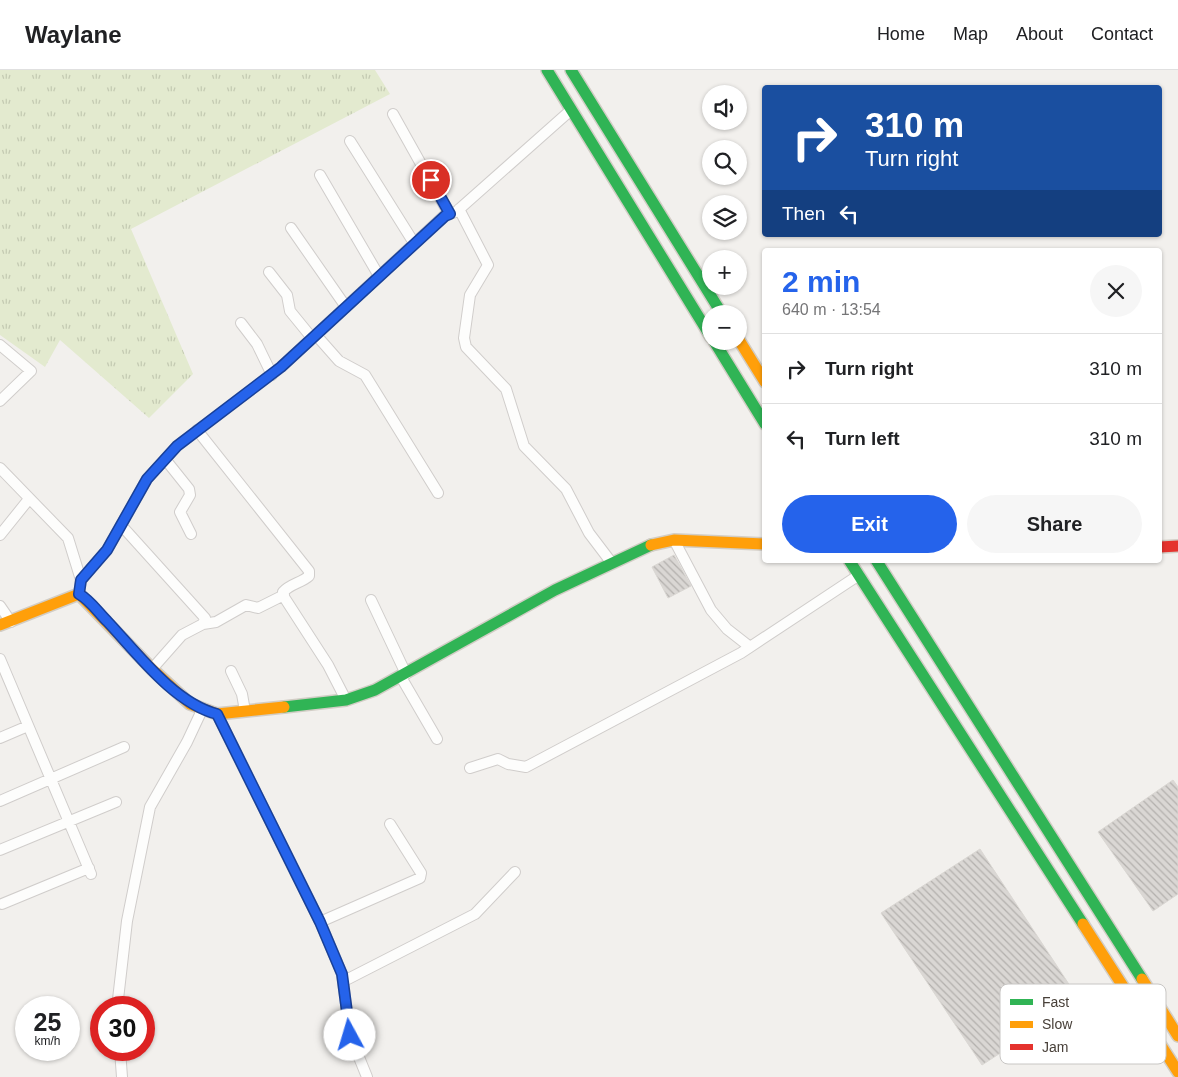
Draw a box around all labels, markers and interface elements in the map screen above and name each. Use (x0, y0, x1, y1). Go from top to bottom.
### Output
text: Waylane (25, 21, 121, 48)
text: Home (877, 24, 925, 44)
text: Map (953, 24, 988, 44)
text: About (1016, 24, 1063, 44)
text: Contact (1091, 24, 1153, 44)
map controls (702, 85, 747, 350)
button: sound (702, 85, 747, 130)
icon: right (782, 105, 847, 170)
text: 310 m (865, 105, 964, 144)
button: search (702, 140, 747, 185)
text: Turn right (865, 146, 958, 171)
pin (410, 159, 452, 201)
icon: arrive (417, 166, 445, 194)
button: layers (702, 195, 747, 240)
icon: left (835, 200, 863, 228)
text: Then (782, 203, 825, 224)
button: + (702, 250, 747, 295)
text: 2 min (782, 265, 860, 298)
button: close (1090, 265, 1142, 317)
text: 640 m · 13:54 (782, 301, 881, 318)
button: − (702, 305, 747, 350)
icon: right (782, 355, 810, 383)
text: Turn right (825, 358, 913, 379)
text: 310 m (1089, 358, 1142, 379)
icon: left (782, 425, 810, 453)
text: Turn left (825, 428, 900, 449)
text: 310 m (1089, 428, 1142, 449)
button: Exit (782, 495, 957, 553)
button: Share (967, 495, 1142, 553)
legend (1000, 984, 1166, 1064)
text: Fast (1042, 994, 1069, 1010)
speed limit sign: 30 (90, 996, 155, 1061)
text: 25 (34, 1008, 61, 1036)
position arrow (323, 1008, 375, 1060)
text: Slow (1042, 1016, 1073, 1032)
text: km/h (34, 1034, 61, 1048)
text: Jam (1042, 1039, 1068, 1055)

